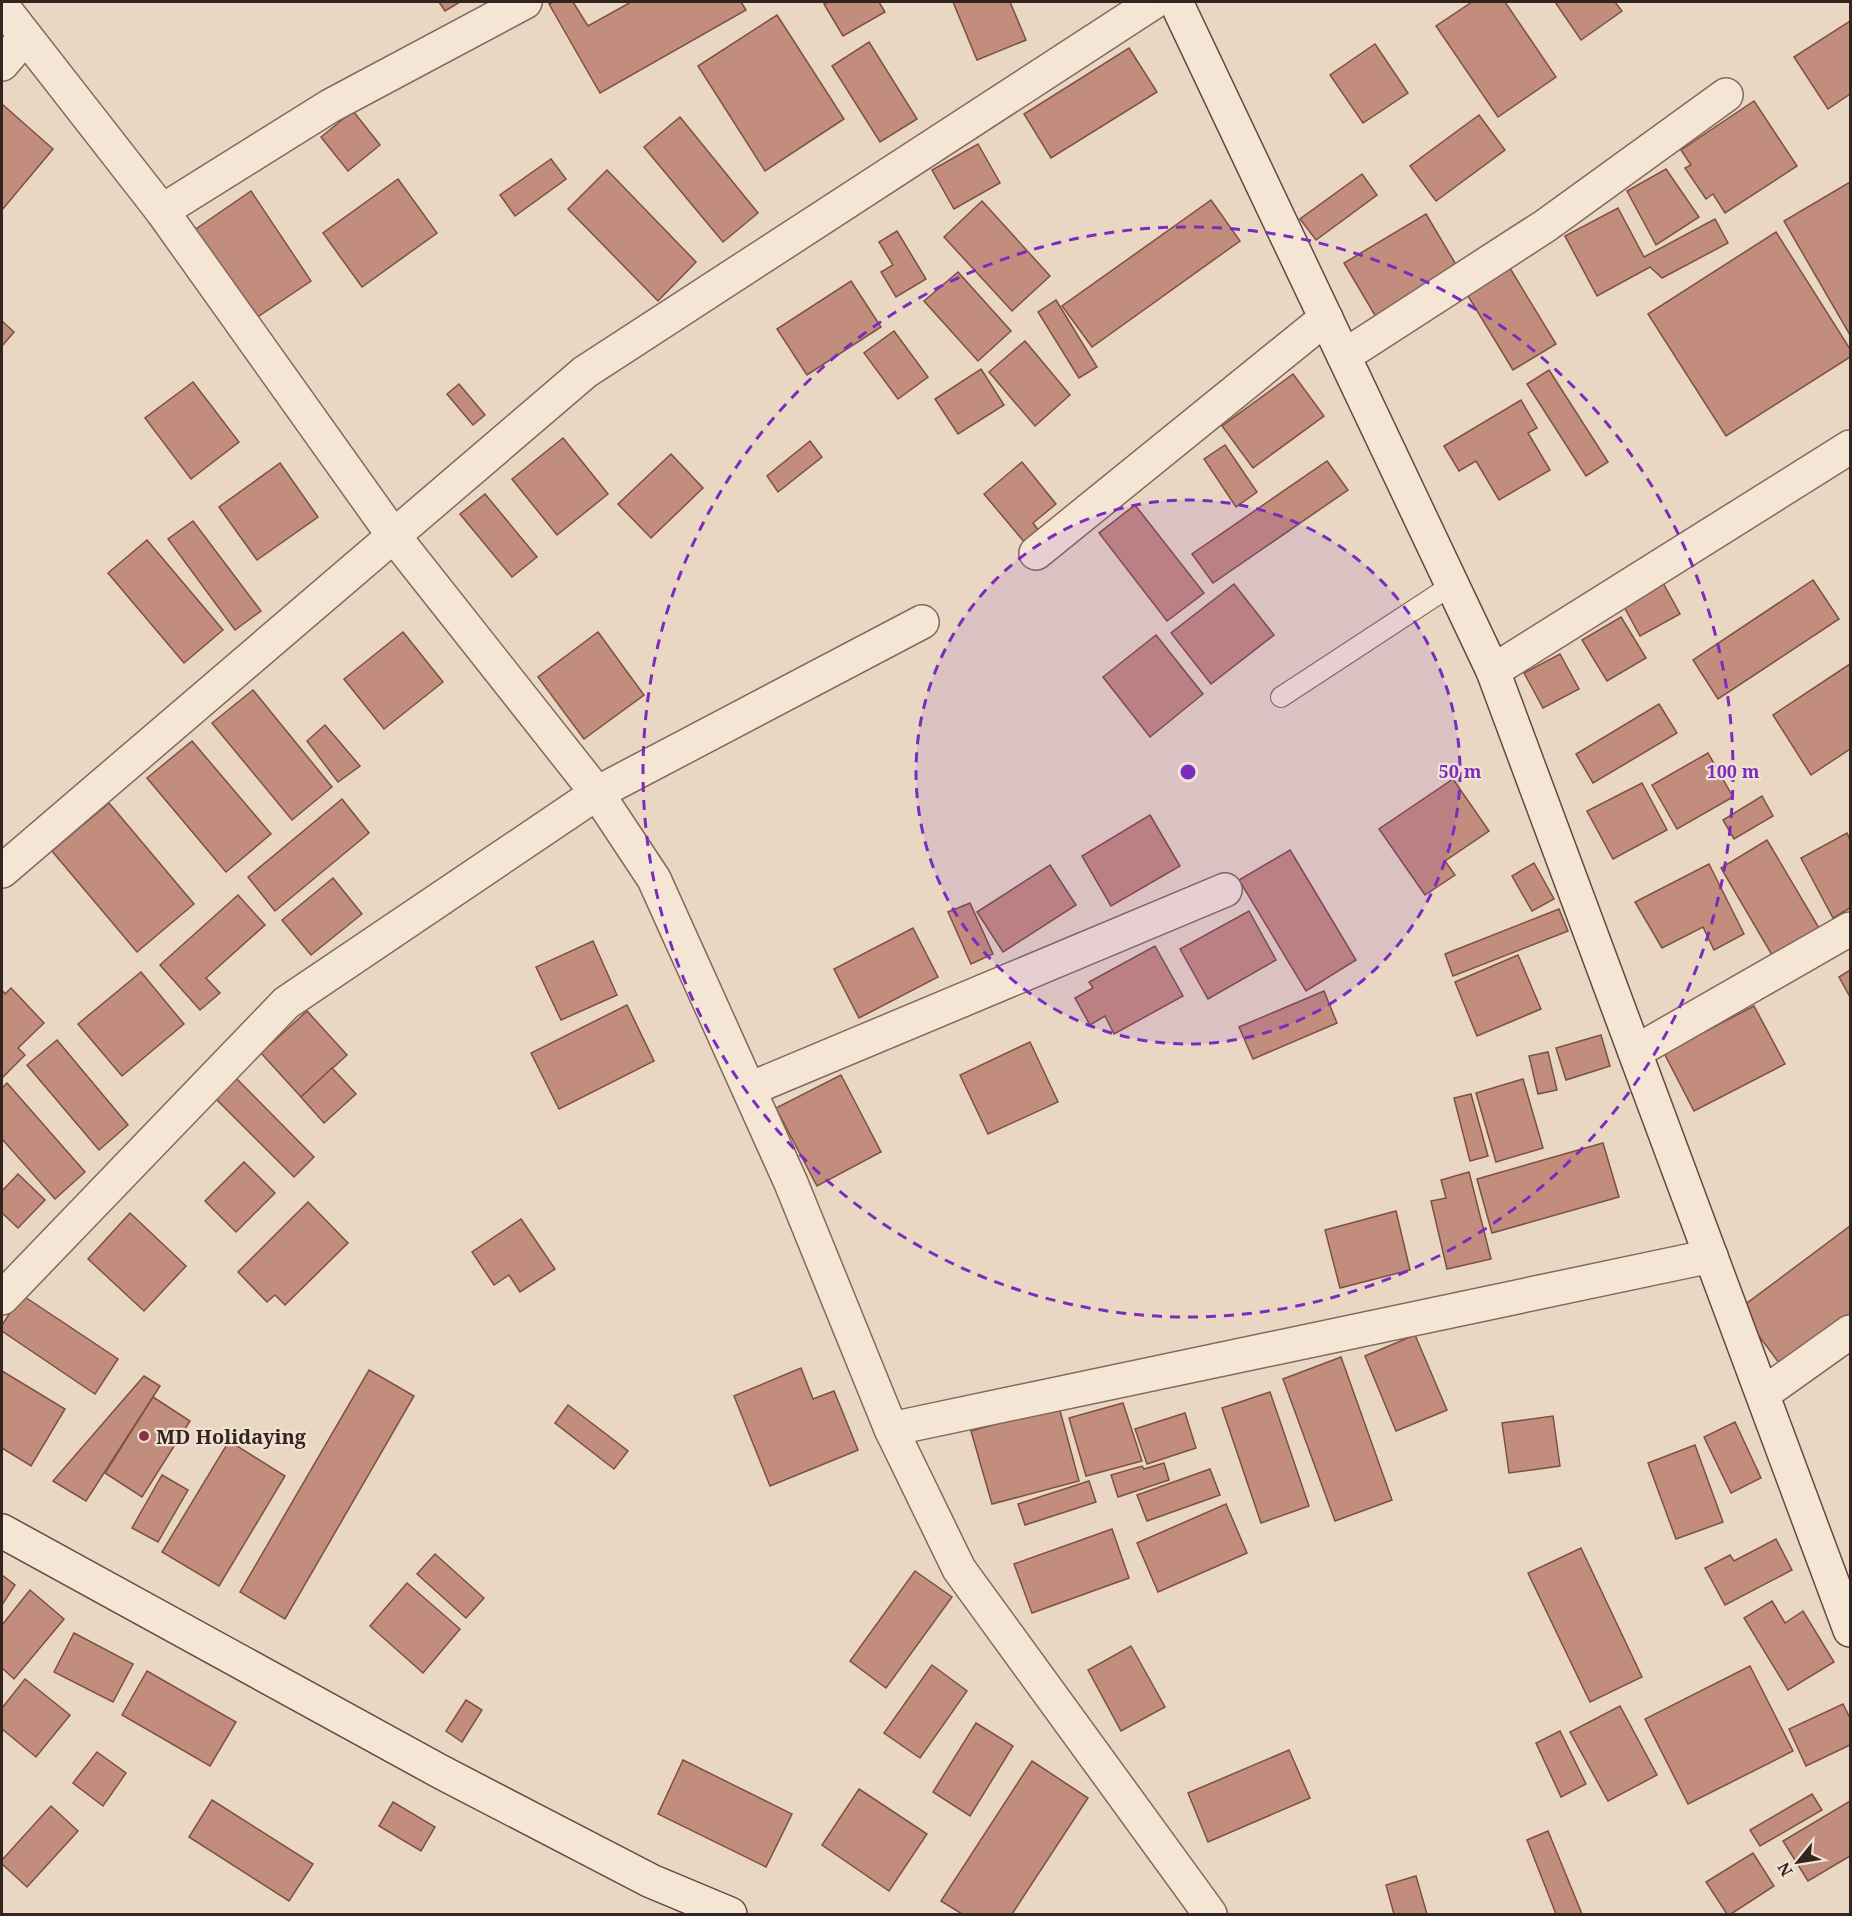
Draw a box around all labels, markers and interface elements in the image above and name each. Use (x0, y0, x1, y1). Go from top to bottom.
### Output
text: 50 m (1439, 759, 1482, 783)
text: 100 m (1707, 759, 1760, 783)
centre of rings (1178, 762, 1198, 782)
place label: MD Holidaying (156, 1423, 307, 1450)
marker: MD Holidaying (137, 1429, 151, 1443)
north arrow (1768, 1832, 1828, 1892)
text: N (1772, 1858, 1798, 1880)

